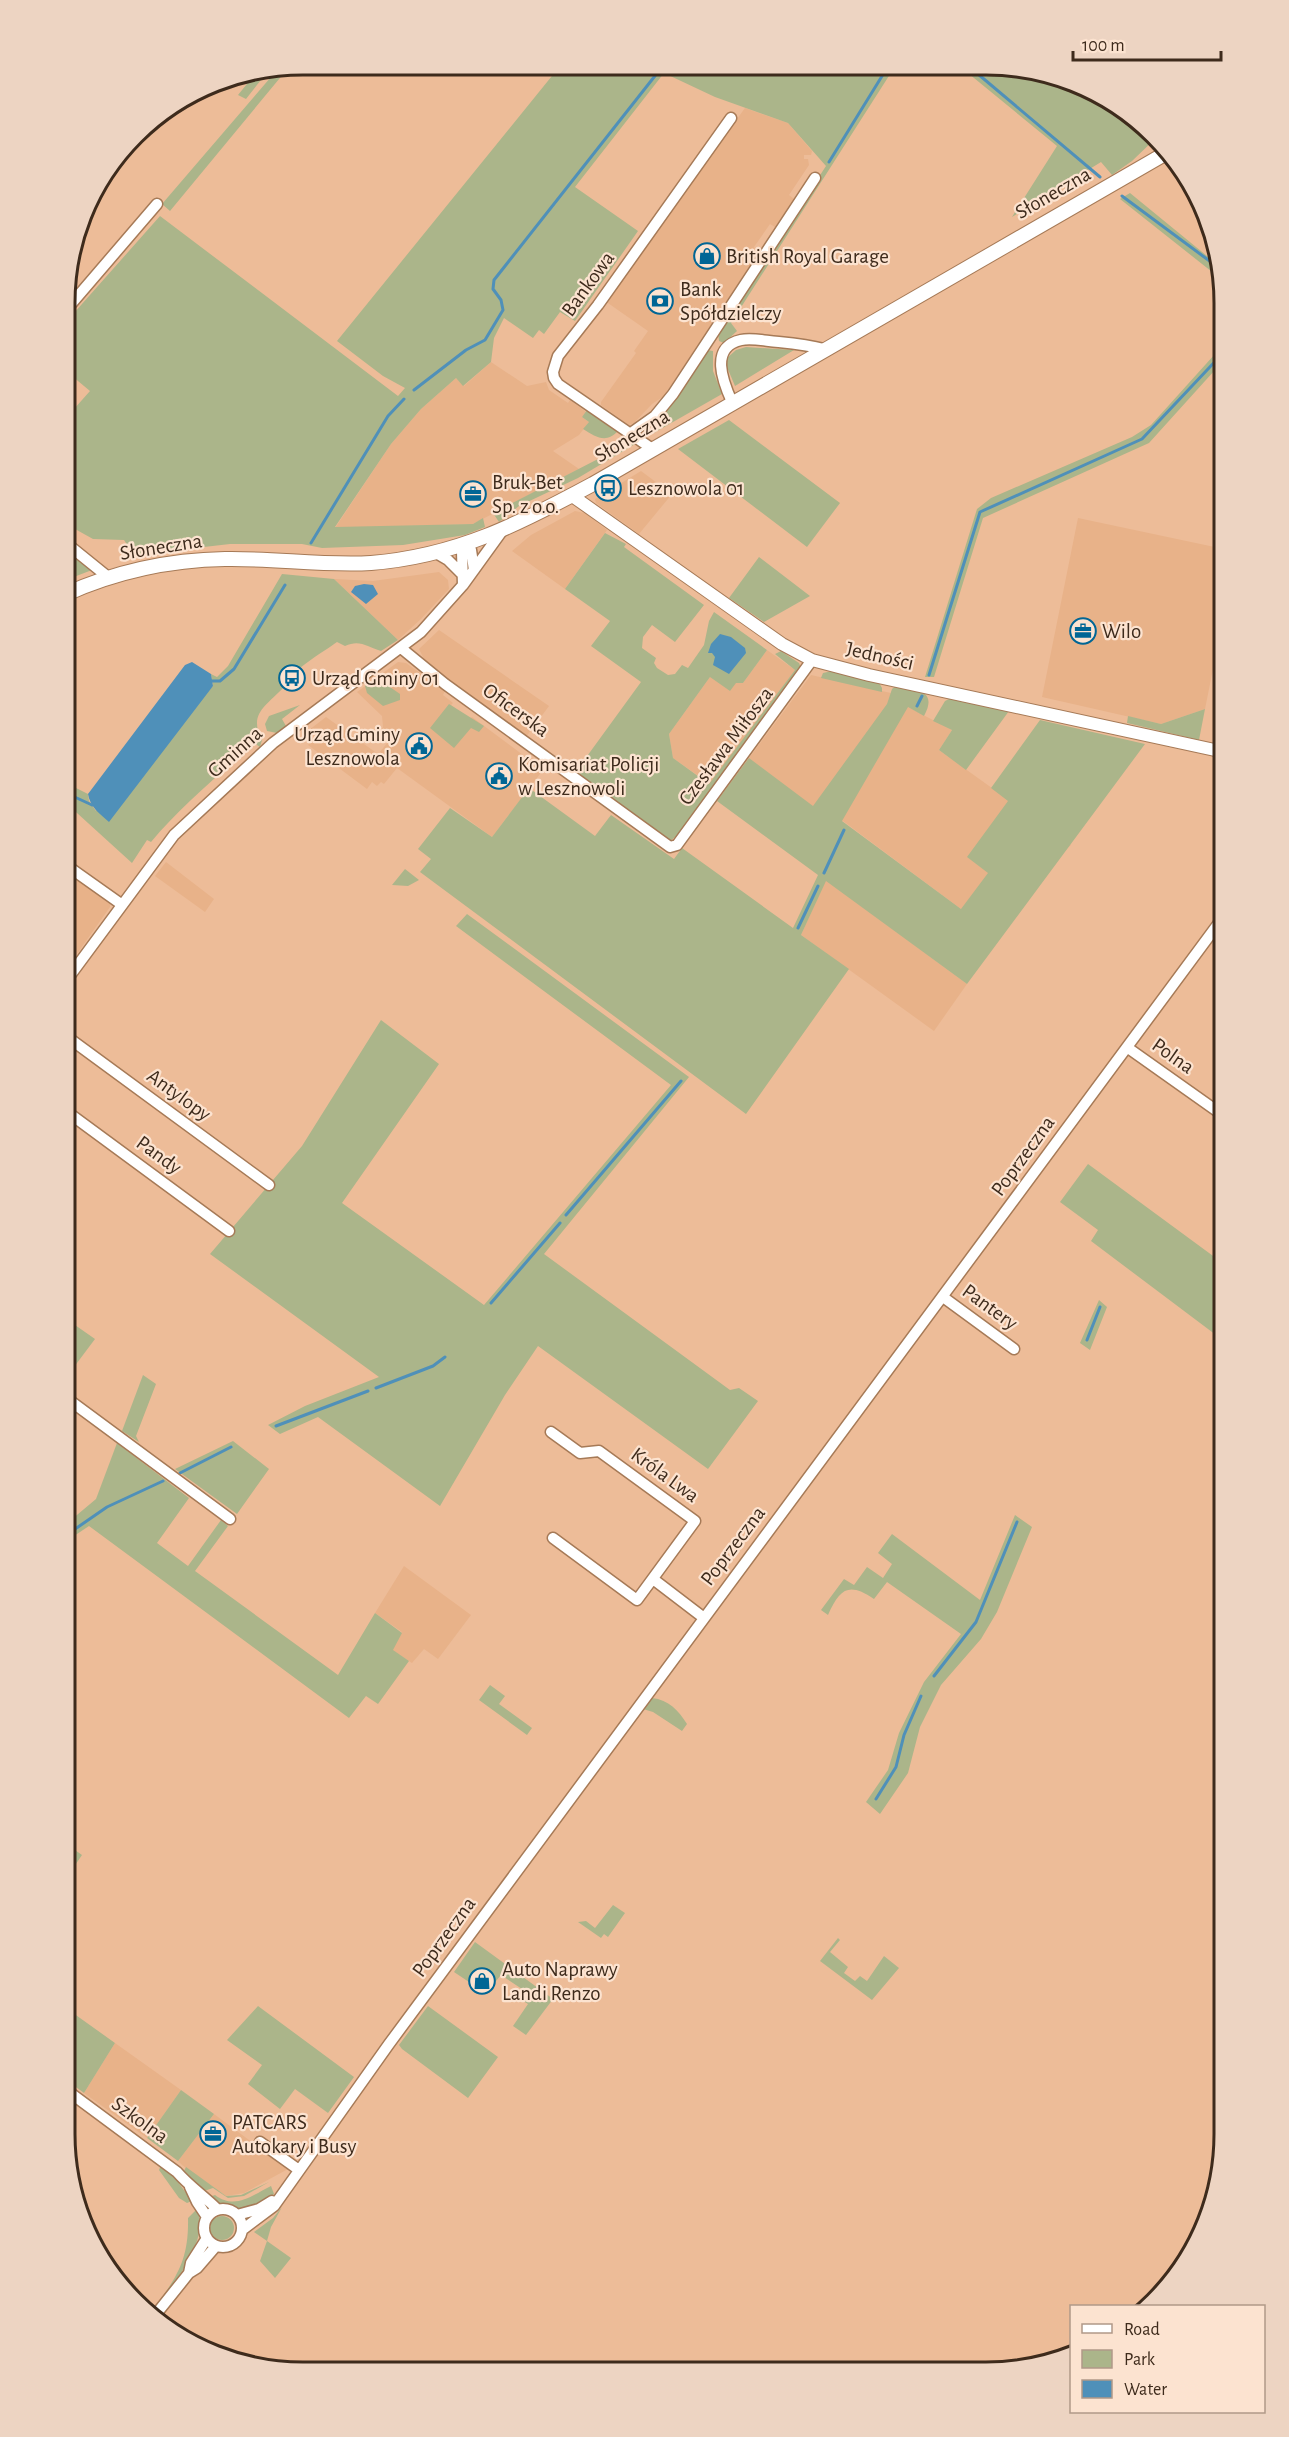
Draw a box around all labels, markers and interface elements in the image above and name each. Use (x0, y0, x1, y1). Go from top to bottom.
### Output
scale bar (1073, 24, 1222, 62)
text: 100 m (1082, 37, 1125, 55)
street label: Słoneczna (1012, 163, 1095, 223)
shop icon: British Royal Garage (692, 241, 722, 271)
place label: British Royal Garage (726, 246, 889, 267)
street label: Bankowa (558, 248, 619, 320)
place label: Bank Spółdzielczy (680, 279, 782, 324)
bank icon: Bank Spółdzielczy (645, 286, 675, 316)
street label: Słoneczna (591, 405, 673, 466)
place label: Bruk-Bet Sp. z o.o. (492, 472, 563, 517)
bus stop icon: Lesznowola 01 (593, 473, 623, 503)
place label: Lesznowola 01 (628, 478, 744, 499)
office icon: Bruk-Bet Sp. z o.o. (458, 479, 488, 509)
street label: Słoneczna (118, 530, 204, 564)
office icon: Wilo (1068, 616, 1098, 646)
place label: Wilo (1102, 621, 1141, 642)
street label: Jedności (844, 638, 916, 674)
bus stop icon: Urząd Gminy 01 (277, 663, 307, 693)
place label: Urząd Gminy 01 (312, 668, 439, 689)
street label: Oficerska (479, 679, 553, 741)
street label: Czesława Miłosza (675, 683, 777, 809)
street label: Gminna (204, 722, 266, 782)
place label: Urząd Gminy Lesznowola (294, 724, 400, 769)
public building icon: Urząd Gminy Lesznowola (404, 731, 434, 761)
place label: Komisariat Policji w Lesznowoli (518, 754, 659, 799)
public building icon: Komisariat Policji w Lesznowoli (484, 761, 514, 791)
street label: Polna (1148, 1034, 1198, 1078)
street label: Antylopy (143, 1065, 215, 1125)
street label: Poprzeczna (987, 1112, 1059, 1200)
street label: Pandy (132, 1132, 186, 1178)
street label: Pantery (958, 1280, 1022, 1334)
street label: Króla Lwa (627, 1443, 703, 1507)
street label: Poprzeczna (697, 1502, 770, 1589)
street label: Poprzeczna (408, 1893, 480, 1981)
place label: Auto Naprawy Landi Renzo (502, 1959, 618, 2004)
shop icon: Auto Naprawy Landi Renzo (467, 1966, 497, 1996)
street label: Szkolna (108, 2093, 172, 2147)
place label: PATCARS Autokary i Busy (232, 2112, 357, 2157)
office icon: PATCARS Autokary i Busy (198, 2119, 228, 2149)
legend (1070, 2305, 1265, 2413)
text: Road (1124, 2321, 1160, 2339)
text: Park (1124, 2351, 1156, 2369)
text: Water (1124, 2381, 1167, 2399)

